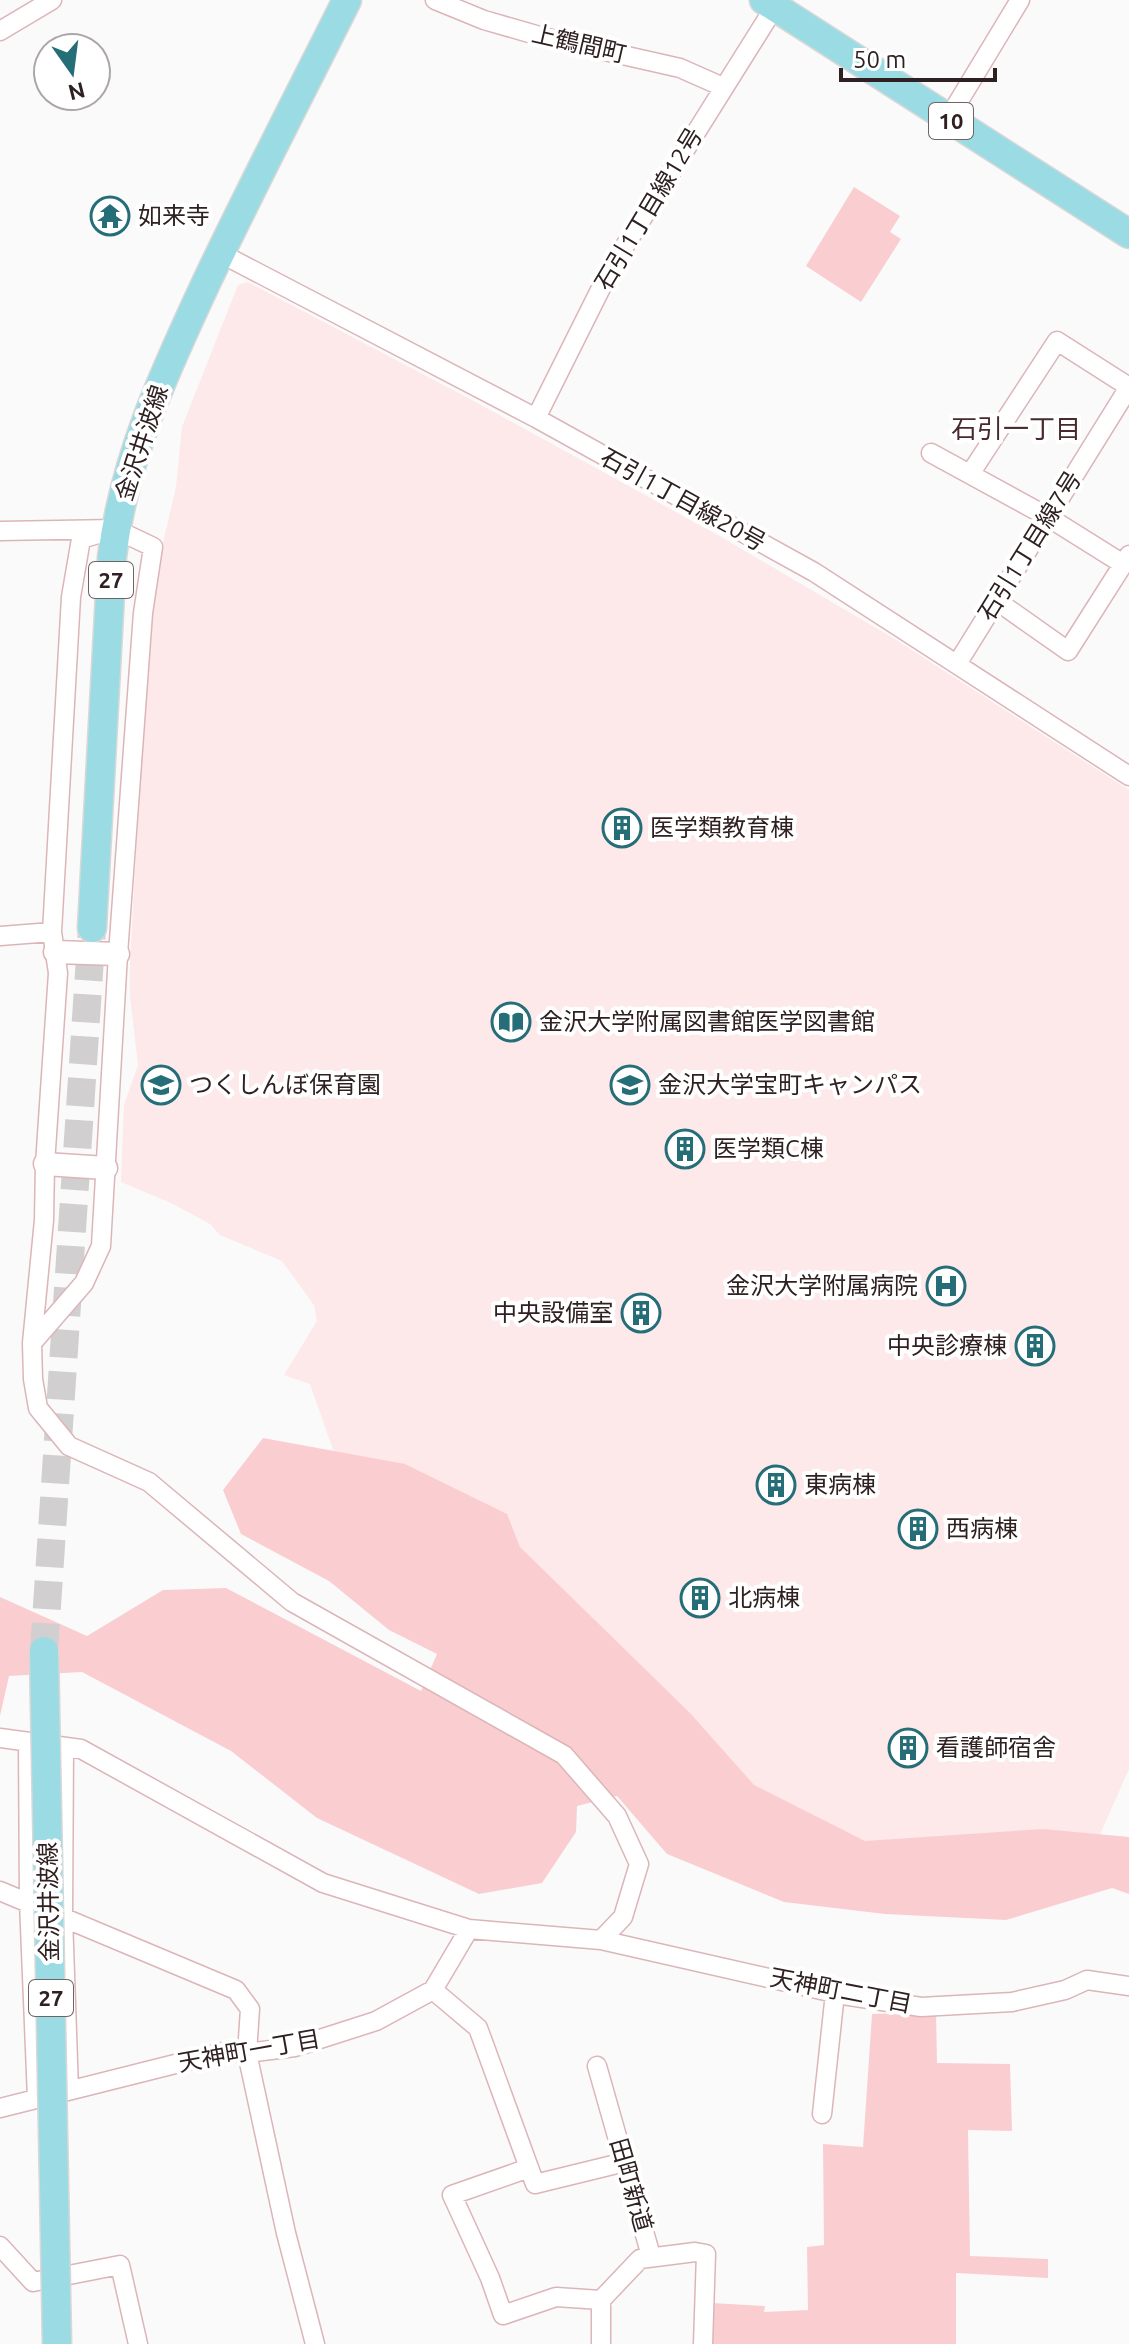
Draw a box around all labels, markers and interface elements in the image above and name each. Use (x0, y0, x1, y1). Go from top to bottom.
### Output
street label: 上鶴間町 (529, 20, 629, 67)
north arrow (32, 32, 112, 112)
scale bar (841, 32, 995, 82)
text: 50 m (853, 46, 906, 73)
text: N (66, 78, 88, 106)
road number: 10 (929, 103, 973, 139)
street label: 石引1丁目線12号 (589, 123, 708, 295)
temple icon: 如来寺 (89, 195, 131, 237)
place label: 如来寺 (138, 202, 210, 229)
street label: 金沢井波線 (110, 382, 173, 504)
district label: 石引一丁目 (951, 414, 1081, 443)
street label: 石引1丁目線20号 (596, 443, 771, 556)
street label: 石引1丁目線7号 (973, 466, 1086, 625)
road number: 27 (89, 562, 133, 598)
building icon: 医学類教育棟 (601, 807, 643, 849)
place label: 医学類教育棟 (650, 814, 794, 841)
library icon: 金沢大学附属図書館医学図書館 (490, 1001, 532, 1043)
place label: 金沢大学附属図書館医学図書館 (539, 1008, 875, 1035)
school or university icon: つくしんぼ保育園 (140, 1064, 182, 1106)
school or university icon: 金沢大学宝町キャンパス (609, 1064, 651, 1106)
place label: つくしんぼ保育園 (189, 1071, 381, 1098)
place label: 金沢大学宝町キャンパス (658, 1071, 922, 1098)
building icon: 医学類C棟 (664, 1128, 706, 1170)
place label: 医学類C棟 (713, 1135, 824, 1162)
hospital icon: 金沢大学附属病院 (925, 1265, 967, 1307)
place label: 金沢大学附属病院 (726, 1272, 918, 1299)
building icon: 中央設備室 (620, 1292, 662, 1334)
place label: 中央設備室 (493, 1299, 613, 1326)
building icon: 中央診療棟 (1014, 1325, 1056, 1367)
place label: 中央診療棟 (887, 1332, 1007, 1359)
building icon: 東病棟 (755, 1464, 797, 1506)
place label: 東病棟 (804, 1471, 876, 1498)
building icon: 西病棟 (897, 1508, 939, 1550)
place label: 西病棟 (946, 1515, 1018, 1542)
building icon: 北病棟 (679, 1577, 721, 1619)
place label: 北病棟 (728, 1584, 800, 1611)
building icon: 看護師宿舎 (887, 1727, 929, 1769)
place label: 看護師宿舎 (936, 1734, 1056, 1761)
street label: 金沢井波線 (34, 1842, 63, 1962)
street label: 天神町二丁目 (768, 1964, 914, 2017)
road number: 27 (29, 1980, 73, 2016)
street label: 天神町一丁目 (176, 2025, 322, 2076)
street label: 田町新道 (605, 2135, 658, 2235)

